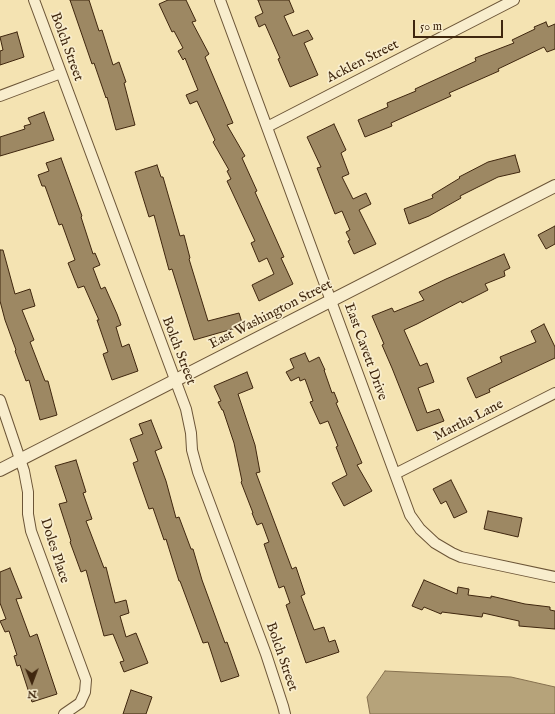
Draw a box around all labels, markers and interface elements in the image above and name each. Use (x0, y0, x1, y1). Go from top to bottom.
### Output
street label: Bolch Street (46, 10, 86, 84)
scale bar (415, 12, 505, 38)
text: 50 m (420, 19, 442, 34)
street label: Acklen Street (324, 37, 402, 87)
street label: East Washington Street (207, 277, 335, 353)
street label: East Cavett Drive (340, 301, 390, 403)
street label: Bolch Street (157, 314, 199, 388)
street label: Martha Lane (432, 396, 506, 446)
street label: Doles Place (36, 516, 72, 586)
street label: Bolch Street (261, 620, 301, 694)
north arrow (12, 662, 52, 702)
text: N (27, 687, 37, 701)

